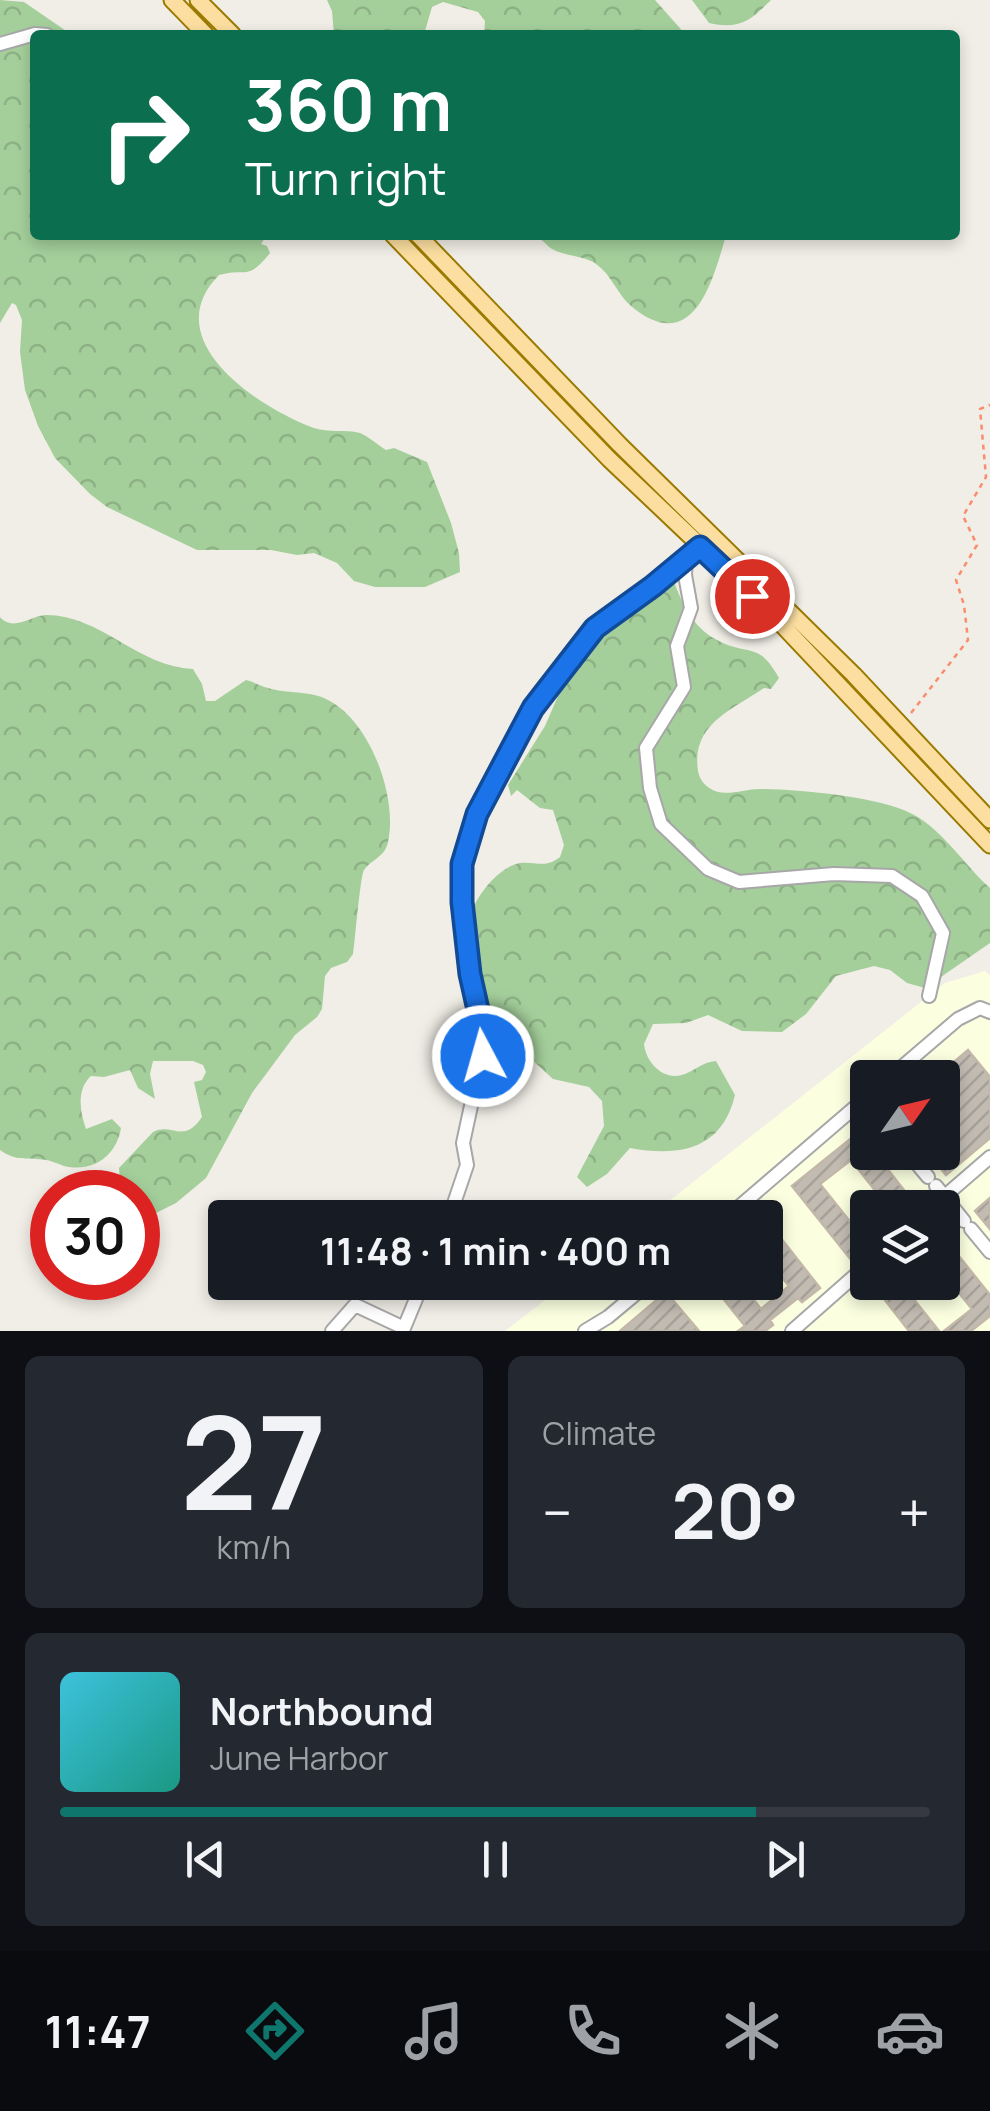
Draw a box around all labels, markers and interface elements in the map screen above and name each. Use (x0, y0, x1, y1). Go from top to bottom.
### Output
text: 360 m (245, 56, 452, 152)
icon: right (80, 70, 210, 200)
text: Turn right (245, 147, 446, 209)
pin (710, 554, 795, 639)
icon: arrive (725, 569, 780, 624)
position arrow (431, 1004, 535, 1108)
north arrow (850, 1060, 960, 1170)
map controls (850, 1060, 960, 1300)
speed limit sign: 30 (30, 1170, 160, 1300)
button: layers (850, 1190, 960, 1300)
text: 11:48 · 1 min · 400 m (320, 1224, 671, 1276)
text: 27 (180, 1371, 327, 1549)
text: Climate (543, 1411, 656, 1455)
text: 20° (671, 1459, 799, 1562)
text: − (543, 1474, 572, 1550)
text: + (898, 1474, 930, 1550)
text: km/h (217, 1525, 291, 1569)
text: Northbound (210, 1684, 434, 1736)
text: June Harbor (210, 1736, 388, 1780)
icon: previous (178, 1832, 233, 1887)
icon: pause (468, 1832, 523, 1887)
icon: next (758, 1832, 813, 1887)
icon: directions (240, 1996, 310, 2066)
icon: music (399, 1996, 469, 2066)
icon: phone (558, 1996, 628, 2066)
icon: climate (717, 1996, 787, 2066)
icon: car (875, 1996, 945, 2066)
text: 11:47 (44, 2000, 151, 2062)

